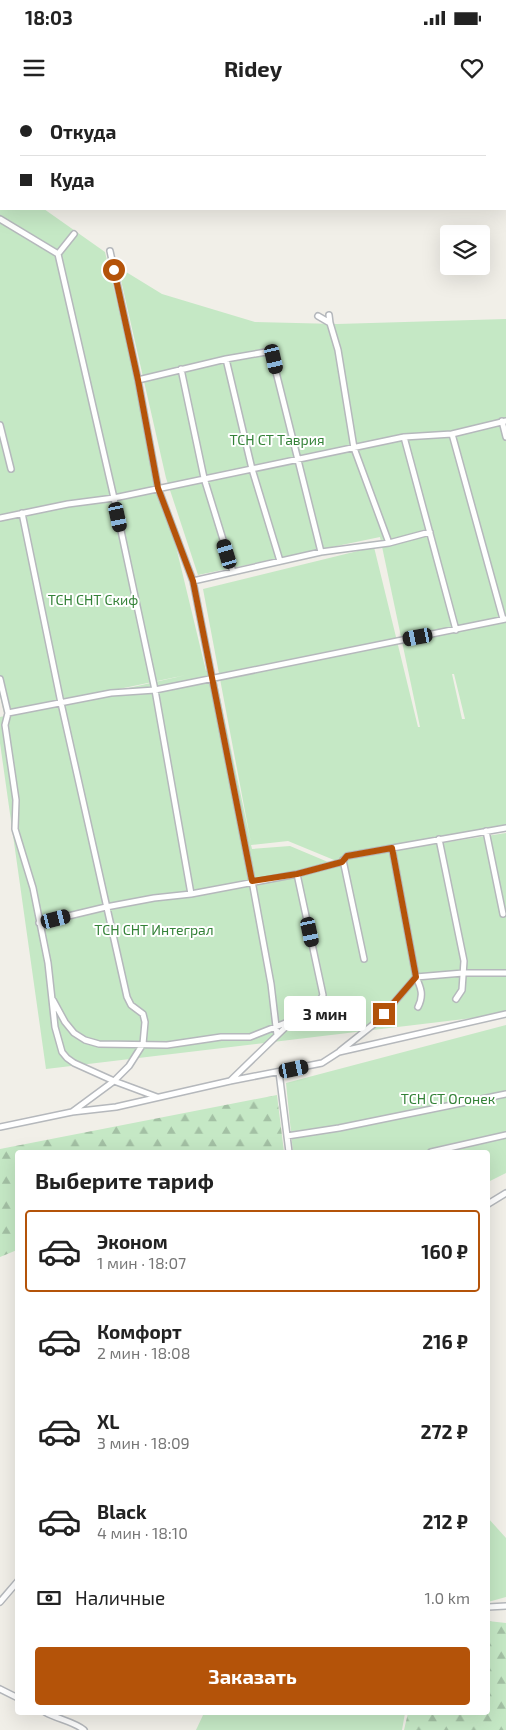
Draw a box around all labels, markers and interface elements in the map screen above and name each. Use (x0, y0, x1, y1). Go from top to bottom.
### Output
text: 18:03 (25, 6, 73, 29)
icon: menu (20, 54, 48, 82)
icon: heart (458, 54, 486, 82)
text: Ridey (224, 55, 282, 81)
text: Откуда (50, 120, 116, 143)
text: Куда (50, 168, 95, 191)
map controls (440, 225, 490, 275)
button: layers (440, 225, 490, 275)
route start (103, 259, 125, 281)
car (263, 343, 284, 375)
park label: ТСН СТ Таврия (229, 431, 325, 448)
car (107, 501, 128, 533)
car (215, 537, 238, 571)
park label: ТСН СНТ Скиф (48, 591, 138, 608)
car (401, 627, 434, 647)
car (39, 908, 72, 930)
car (299, 916, 320, 948)
park label: ТСН СНТ Интеграл (94, 921, 214, 938)
callout: 3 мин (284, 996, 366, 1032)
route end (373, 1003, 395, 1025)
text: 3 мин (303, 1004, 347, 1023)
car (277, 1059, 310, 1079)
park label: ТСН СТ Огонек (401, 1090, 496, 1107)
text: Выберите тариф (35, 1167, 214, 1193)
icon: car (37, 1229, 82, 1274)
text: Эконом (97, 1230, 168, 1253)
text: 160 ₽ (421, 1240, 468, 1263)
text: 1 мин · 18:07 (97, 1253, 186, 1272)
icon: car (37, 1319, 82, 1364)
text: Комфорт (97, 1320, 182, 1343)
text: 216 ₽ (422, 1330, 468, 1353)
text: 2 мин · 18:08 (97, 1343, 190, 1362)
icon: car (37, 1409, 82, 1454)
text: XL (97, 1410, 119, 1433)
text: 272 ₽ (421, 1420, 468, 1443)
text: 3 мин · 18:09 (97, 1433, 190, 1452)
icon: car (37, 1499, 82, 1544)
text: Black (97, 1500, 147, 1523)
text: 212 ₽ (422, 1510, 468, 1533)
text: 4 мин · 18:10 (97, 1523, 188, 1542)
icon: cash (35, 1584, 63, 1612)
text: Наличные (75, 1586, 165, 1609)
text: 1.0 km (425, 1588, 470, 1607)
button: Заказать (35, 1647, 470, 1705)

